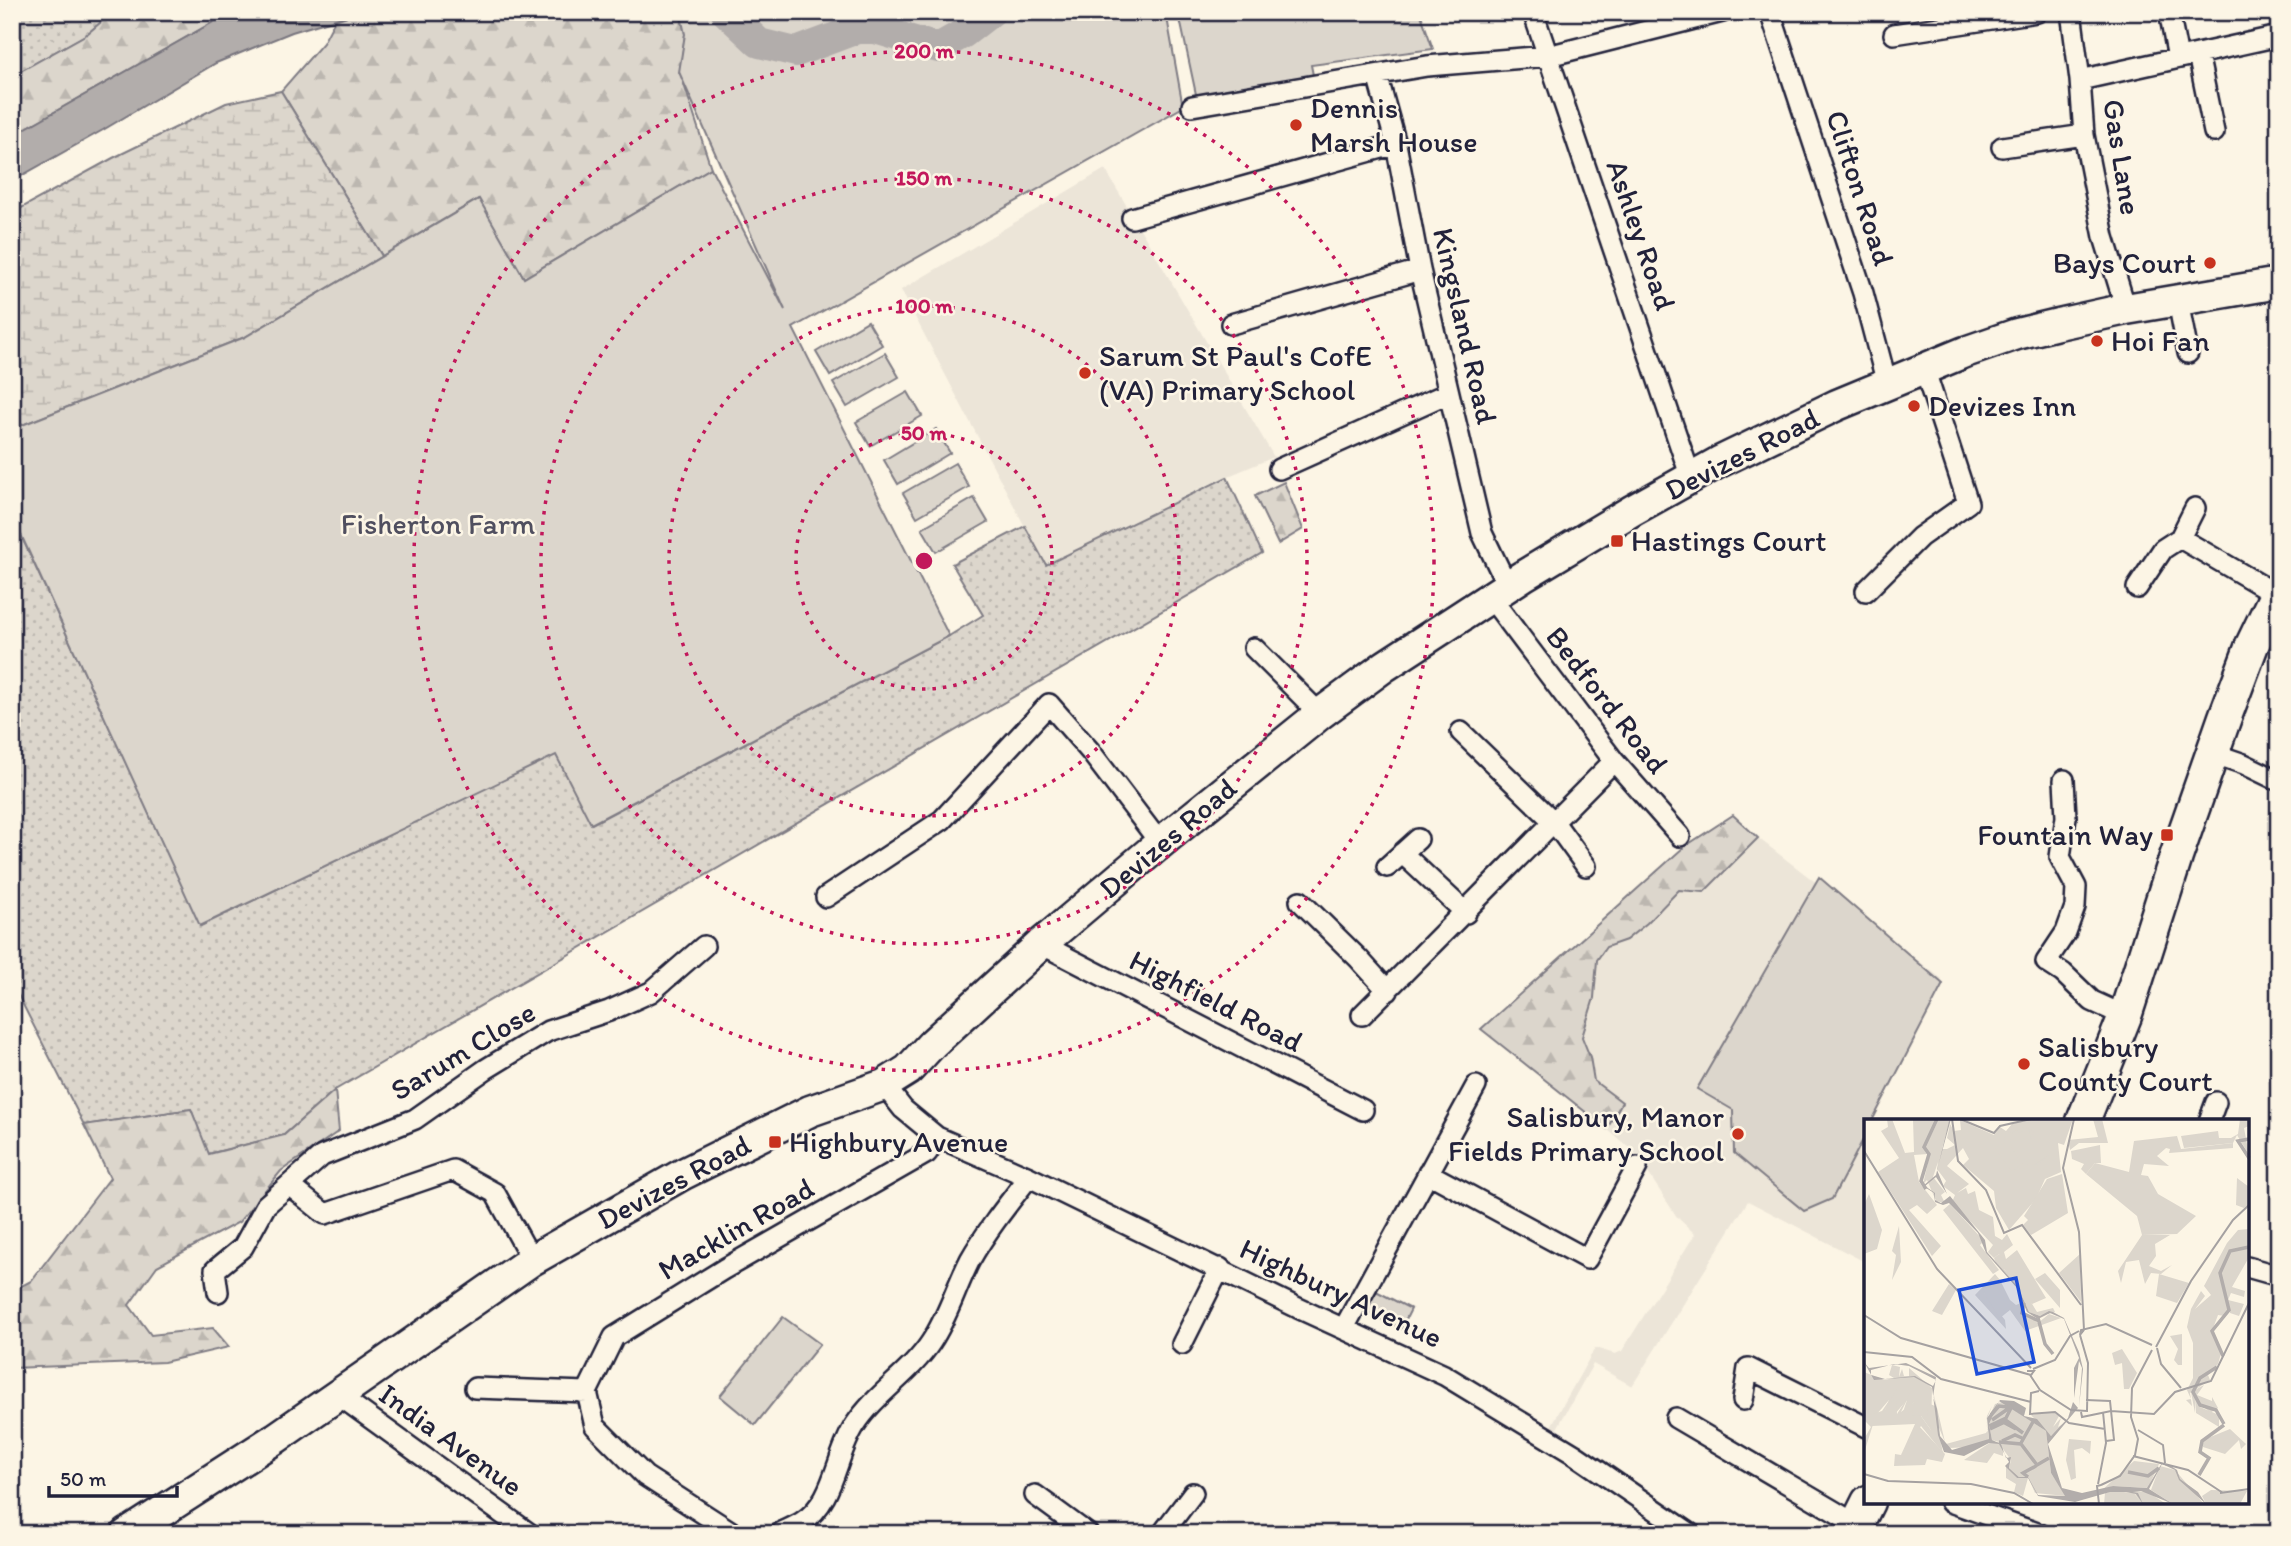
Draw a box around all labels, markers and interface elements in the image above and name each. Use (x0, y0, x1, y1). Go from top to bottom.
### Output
text: 200 m (894, 38, 954, 63)
place label: Dennis Marsh House (1310, 89, 1478, 160)
street label: Gas Lane (2095, 96, 2150, 217)
street label: Clifton Road (1818, 106, 1903, 270)
marker: Dennis Marsh House (1288, 117, 1304, 133)
street label: Ashley Road (1599, 155, 1684, 315)
text: 150 m (896, 165, 952, 190)
street label: Kingsland Road (1425, 224, 1506, 428)
place label: Bays Court (2053, 244, 2196, 281)
marker: Bays Court (2202, 255, 2218, 271)
text: 100 m (895, 293, 953, 318)
place label: Hoi Fan (2111, 322, 2210, 359)
marker: Hoi Fan (2089, 333, 2105, 349)
place label: Sarum St Paul's CofE (VA) Primary School (1099, 337, 1372, 408)
marker: Sarum St Paul's CofE (VA) Primary School (1077, 365, 1093, 381)
place label: Devizes Inn (1928, 387, 2076, 424)
marker: Devizes Inn (1906, 398, 1922, 414)
street label: Devizes Road (1658, 399, 1826, 508)
text: 50 m (901, 420, 948, 445)
park label: Fisherton Farm (341, 505, 535, 542)
place label: Hastings Court (1631, 522, 1826, 559)
marker: Hastings Court (1609, 533, 1625, 549)
centre of rings (912, 549, 936, 573)
street label: Bedford Road (1538, 619, 1676, 781)
street label: Devizes Road (1091, 769, 1245, 906)
place label: Fountain Way (1977, 816, 2153, 853)
marker: Fountain Way (2159, 827, 2175, 843)
street label: Highfield Road (1123, 941, 1309, 1060)
street label: Sarum Close (384, 993, 542, 1108)
place label: Salisbury County Court (2038, 1028, 2212, 1099)
marker: Salisbury County Court (2016, 1056, 2032, 1072)
place label: Salisbury, Manor Fields Primary School (1448, 1098, 1725, 1169)
inset map (1864, 1119, 2249, 1504)
place label: Highbury Avenue (789, 1123, 1008, 1160)
street label: Devizes Road (591, 1125, 757, 1238)
marker: Salisbury, Manor Fields Primary School (1730, 1126, 1746, 1142)
marker: Highbury Avenue (767, 1134, 783, 1150)
street label: Macklin Road (651, 1169, 820, 1288)
street label: Highbury Avenue (1234, 1229, 1448, 1356)
street label: India Avenue (372, 1375, 530, 1504)
scale bar (49, 1455, 177, 1499)
text: 50 m (60, 1466, 107, 1491)

